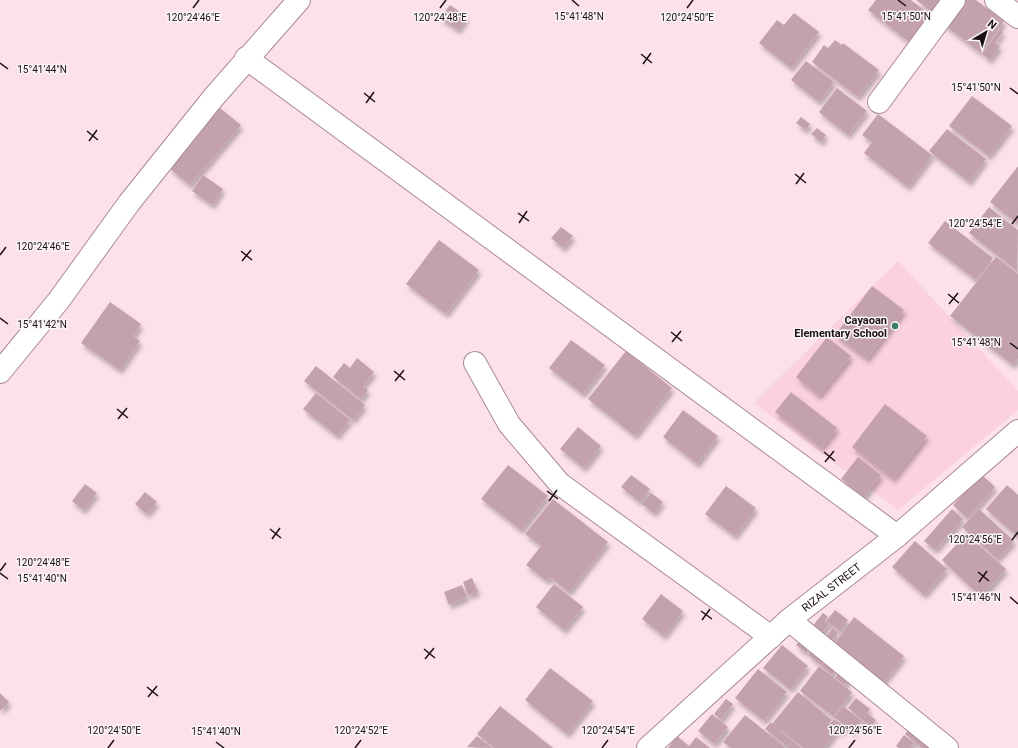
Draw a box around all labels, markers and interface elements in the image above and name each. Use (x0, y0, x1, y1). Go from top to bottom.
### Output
text: 15°41'48"N (554, 11, 604, 22)
text: 15°41'50"N (881, 11, 931, 22)
text: 120°24'46"E (166, 12, 220, 23)
text: 120°24'48"E (413, 12, 467, 23)
text: 120°24'50"E (660, 12, 714, 23)
north arrow (966, 12, 1006, 52)
text: N (985, 17, 999, 32)
text: 15°41'44"N (17, 64, 67, 75)
text: 15°41'50"N (951, 82, 1001, 93)
text: 120°24'54"E (948, 218, 1002, 229)
text: 120°24'46"E (16, 241, 70, 252)
place label: Cayaoan Elementary School (794, 314, 887, 340)
text: 15°41'42"N (17, 319, 67, 330)
marker: Cayaoan Elementary School (890, 321, 900, 331)
text: 15°41'48"N (951, 337, 1001, 348)
text: 120°24'56"E (948, 534, 1002, 545)
text: 120°24'48"E (16, 557, 70, 568)
street label: RIZAL STREET (799, 560, 864, 614)
text: 15°41'40"N (17, 573, 67, 584)
text: 15°41'46"N (951, 592, 1001, 603)
text: 120°24'50"E (87, 725, 141, 736)
text: 120°24'52"E (334, 725, 388, 736)
text: 120°24'54"E (581, 725, 635, 736)
text: 120°24'56"E (828, 725, 882, 736)
text: 15°41'40"N (191, 726, 241, 737)

